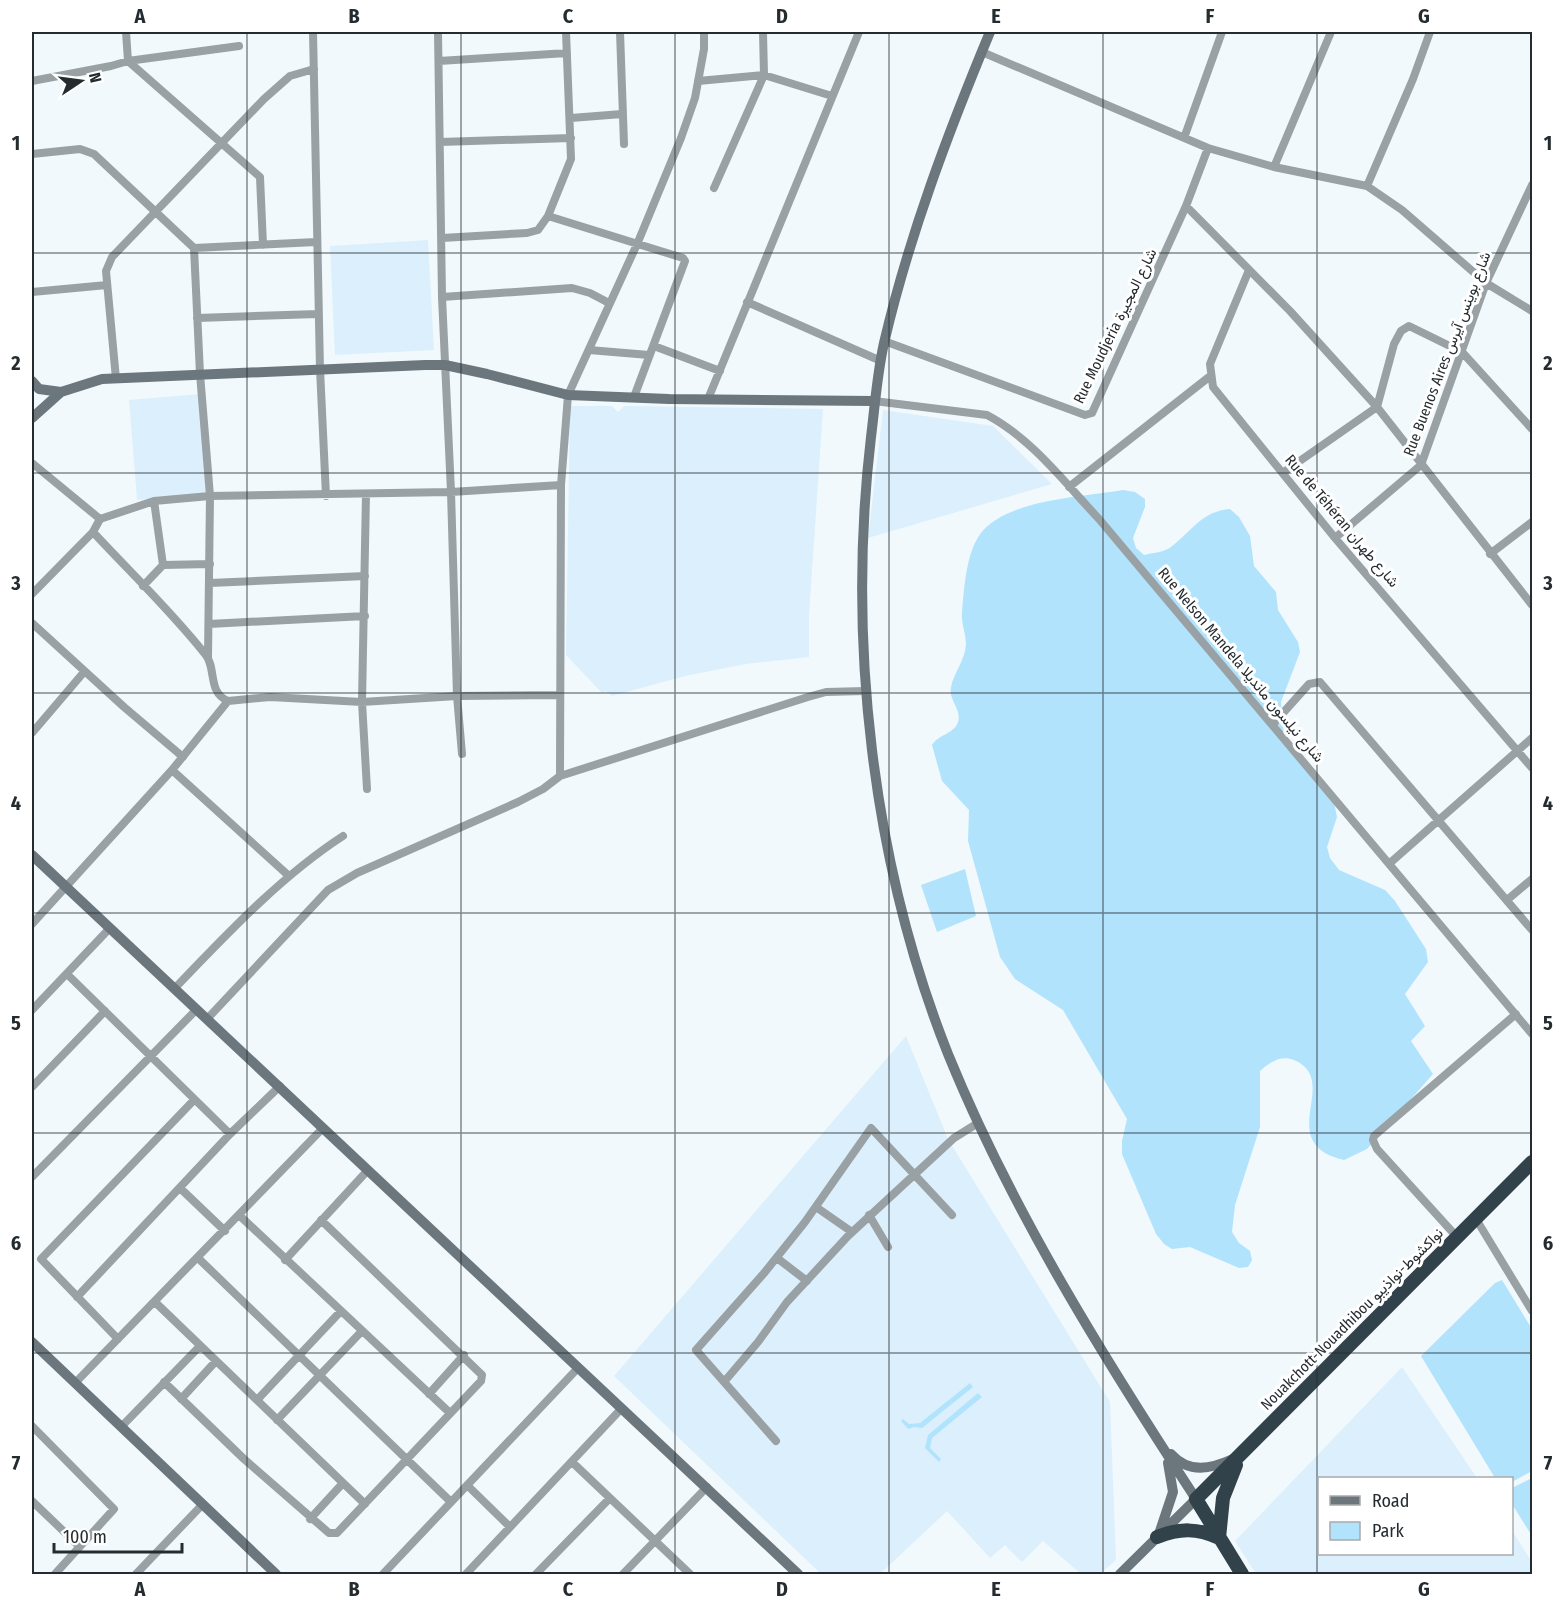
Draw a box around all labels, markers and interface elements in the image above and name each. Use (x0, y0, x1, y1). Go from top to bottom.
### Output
text: A (134, 4, 147, 28)
text: B (348, 4, 360, 28)
text: C (563, 4, 574, 28)
text: D (776, 4, 788, 28)
text: E (991, 4, 1001, 28)
text: F (1206, 4, 1215, 28)
text: G (1418, 4, 1430, 28)
north arrow (51, 51, 111, 111)
text: N (85, 71, 105, 85)
text: 1 (12, 131, 20, 155)
text: 1 (1544, 131, 1552, 155)
street label: Rue Moudjeria شارع المجيرة (1070, 245, 1162, 407)
street label: Rue Buenos Aires شارع بوينس آيرس (1400, 249, 1496, 460)
text: 2 (10, 351, 21, 375)
text: 2 (1542, 351, 1553, 375)
street label: Rue de Téhéran شارع طهران (1280, 451, 1403, 592)
street label: Rue Nelson Mandela شارع نيلسون مانديلا (1153, 564, 1328, 767)
text: 3 (10, 571, 21, 595)
text: 3 (1542, 571, 1553, 595)
text: 4 (11, 791, 21, 815)
text: 4 (1543, 791, 1553, 815)
text: 5 (11, 1011, 21, 1035)
text: 5 (1543, 1011, 1553, 1035)
street label: Nouakchott-Nouadhibou نواكشوط-نواذيبو (1257, 1224, 1447, 1414)
text: 6 (11, 1231, 21, 1255)
text: 6 (1543, 1231, 1553, 1255)
text: 7 (12, 1451, 21, 1475)
text: 7 (1544, 1451, 1553, 1475)
legend (1318, 1477, 1513, 1555)
text: Road (1372, 1490, 1409, 1512)
scale bar (54, 1516, 182, 1554)
text: Park (1372, 1520, 1405, 1542)
text: 100 m (63, 1526, 107, 1548)
text: A (134, 1577, 147, 1601)
text: B (348, 1577, 360, 1601)
text: C (563, 1577, 574, 1601)
text: D (776, 1577, 788, 1601)
text: E (991, 1577, 1001, 1601)
text: F (1206, 1577, 1215, 1601)
text: G (1418, 1577, 1430, 1601)

